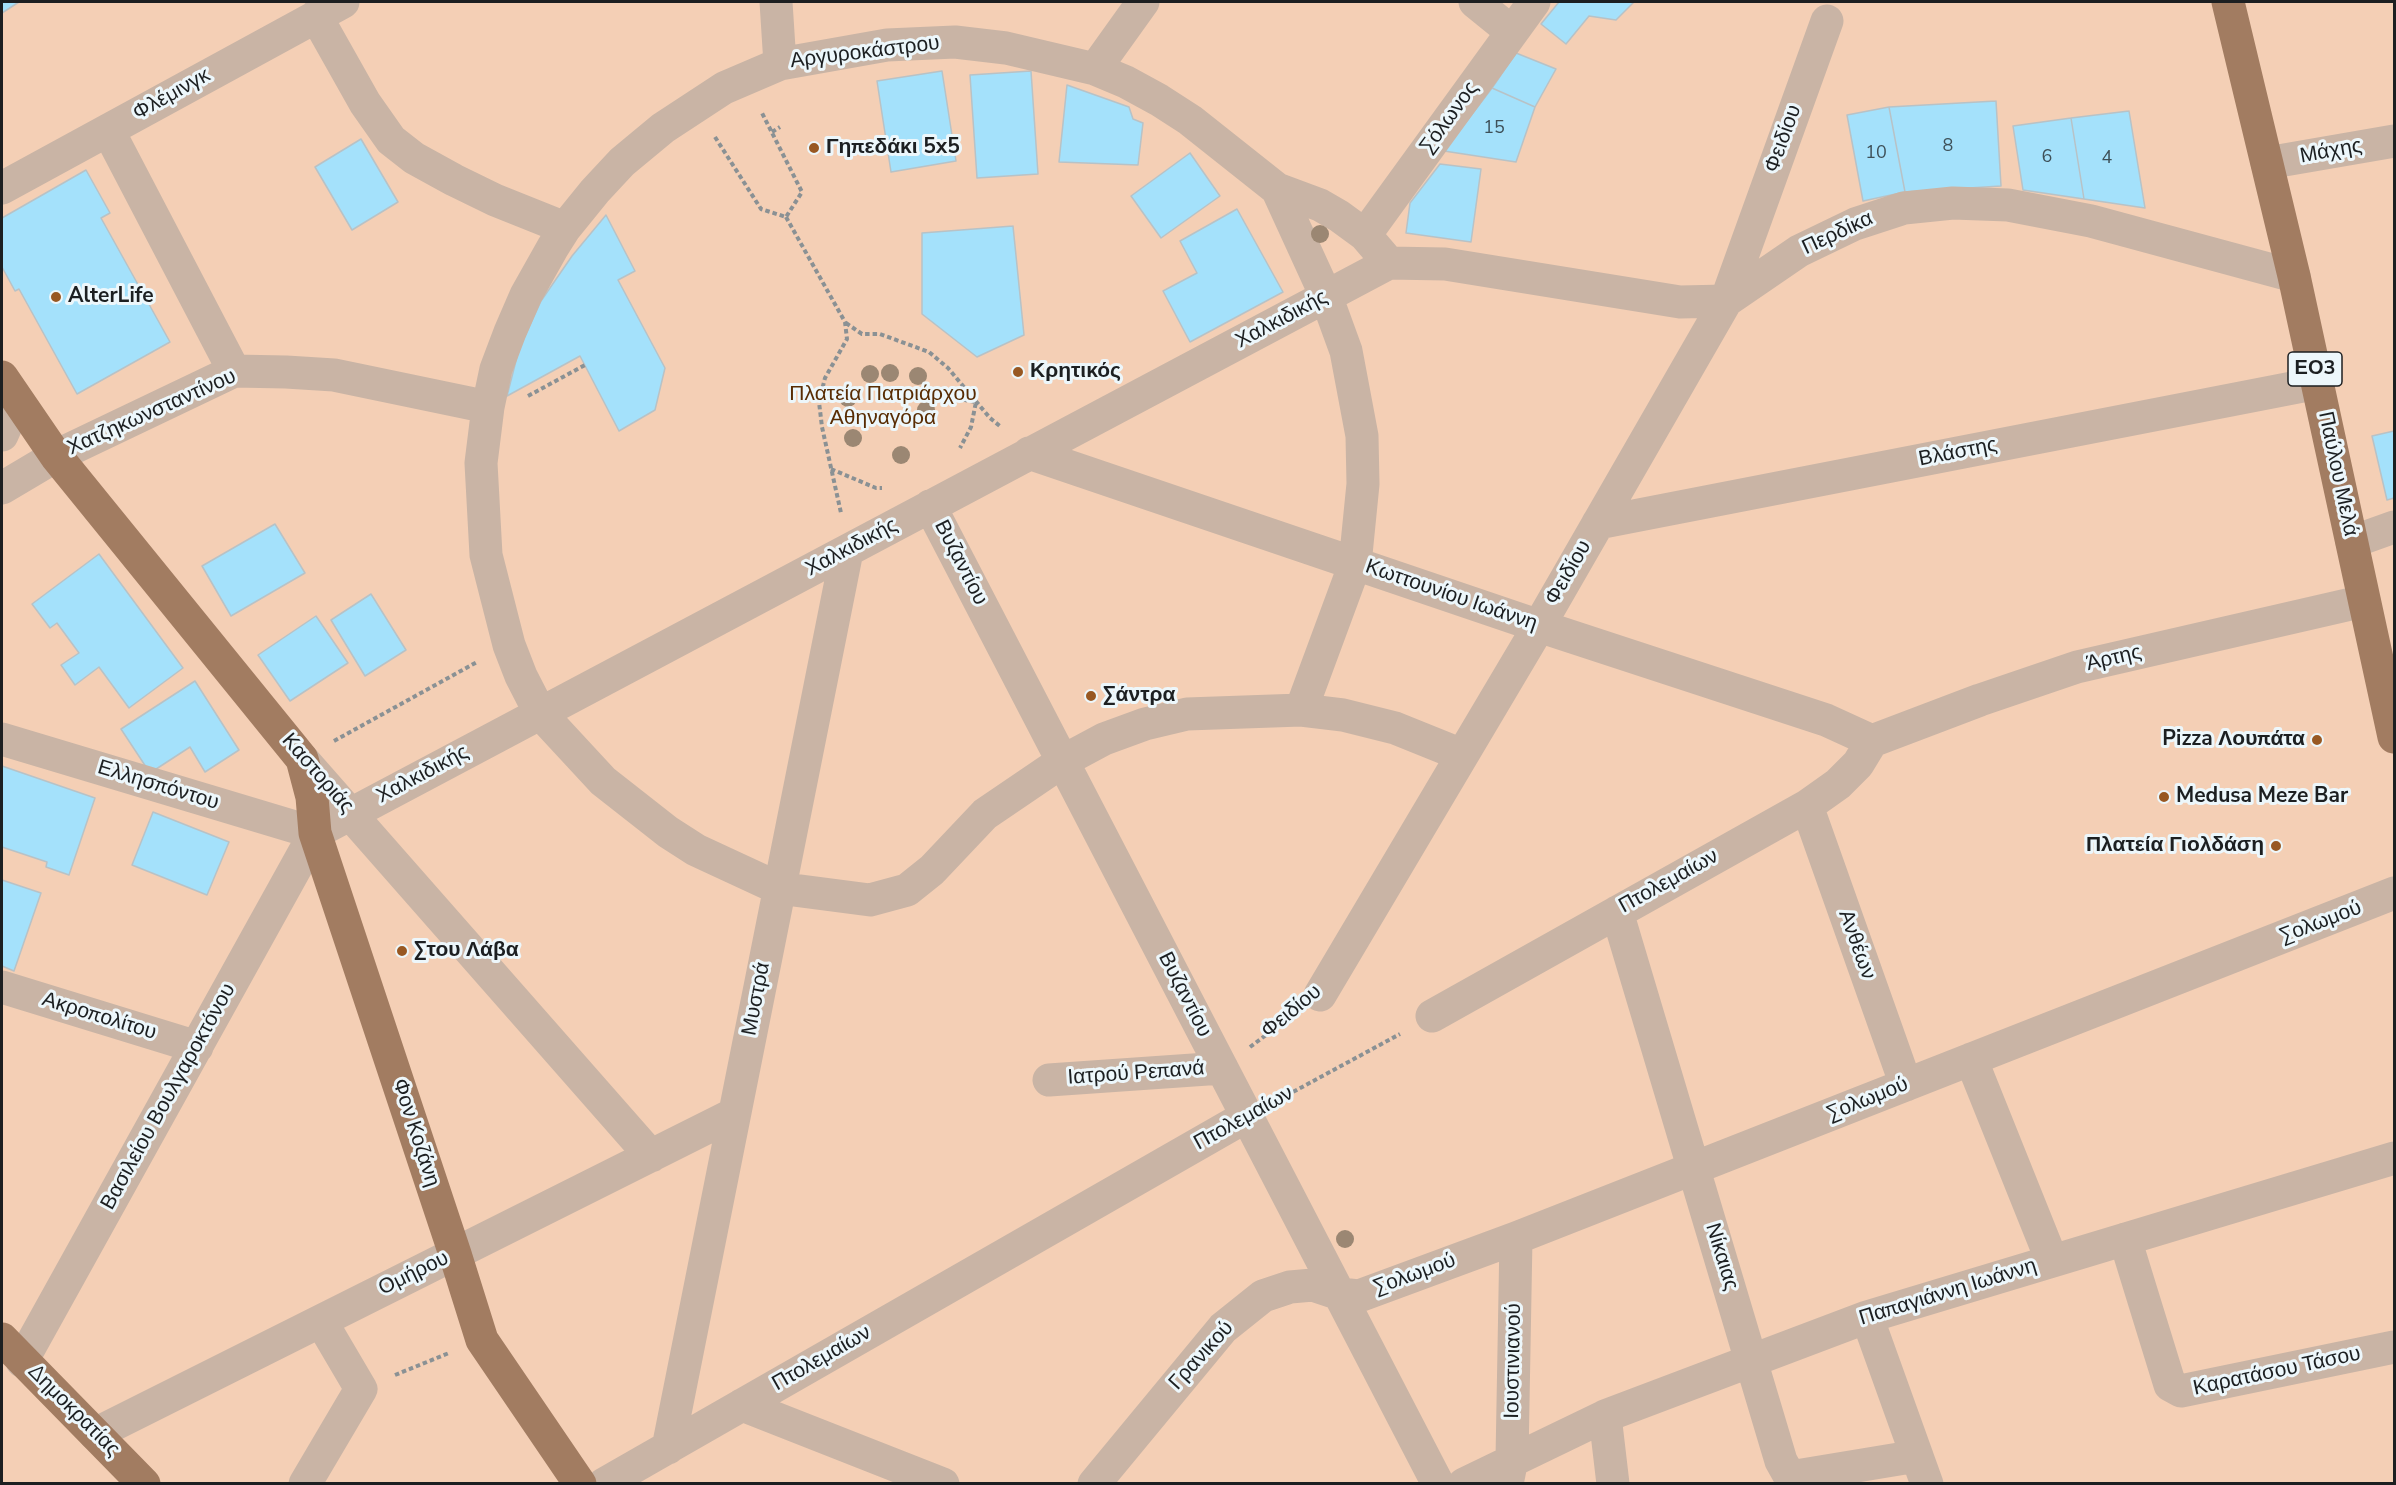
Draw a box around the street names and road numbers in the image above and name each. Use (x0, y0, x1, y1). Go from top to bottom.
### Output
street label: Αργυροκάστρου (789, 31, 941, 75)
street label: Φλέμινγκ (129, 63, 215, 127)
street label: Σόλωνος (1415, 77, 1485, 159)
street label: Φειδίου (1760, 102, 1808, 176)
street label: Μάχης (2298, 134, 2364, 170)
street label: Περδίκα (1799, 207, 1877, 261)
street label: Χαλκιδικής (1232, 285, 1332, 355)
road number: ΕΟ3 (2288, 352, 2342, 386)
street label: Χατζηκωνσταντίνου (64, 364, 240, 462)
street label: Παύλου Μελά (2312, 409, 2362, 539)
street label: Βλάστης (1917, 433, 1999, 473)
street label: Χαλκιδικής (802, 513, 902, 583)
street label: Βυζαντίου (928, 516, 992, 610)
street label: Φειδίου (1541, 536, 1597, 610)
street label: Κωττουνίου Ιωάννη (1362, 555, 1540, 637)
street label: Άρτης (2084, 640, 2144, 678)
street label: Καστοριάς (276, 729, 358, 819)
street label: Χαλκιδικής (373, 740, 473, 810)
street label: Ελλησπόντου (94, 756, 222, 816)
street label: Πτολεμαίων (1615, 844, 1723, 920)
street label: Σολωμού (2277, 896, 2365, 950)
street label: Ανθέων (1832, 907, 1880, 983)
street label: Βυζαντίου (1152, 948, 1216, 1042)
street label: Μυστρά (738, 960, 776, 1038)
street label: Βασιλείου Βουλγαροκτόνου (96, 979, 242, 1215)
street label: Φειδίου (1257, 980, 1327, 1044)
street label: Ακροπολίτου (39, 988, 159, 1046)
street label: Ιατρού Ρεπανά (1067, 1057, 1205, 1091)
street label: Σολωμού (1824, 1072, 1912, 1128)
street label: Φον Κοζάνη (386, 1076, 444, 1190)
street label: Πτολεμαίων (1190, 1081, 1298, 1157)
street label: Νίκαιας (1699, 1220, 1743, 1294)
street label: Ομήρου (375, 1246, 453, 1302)
street label: Σολωμού (1371, 1249, 1459, 1301)
street label: Παπαγιάννη Ιωάννη (1856, 1254, 2040, 1332)
street label: Ιουστινιανού (1500, 1303, 1528, 1419)
street label: Γρανικού (1164, 1316, 1240, 1396)
street label: Πτολεμαίων (768, 1321, 876, 1397)
street label: Καρατάσου Τάσου (2191, 1342, 2363, 1402)
street label: Δημοκρατίας (22, 1360, 124, 1462)

